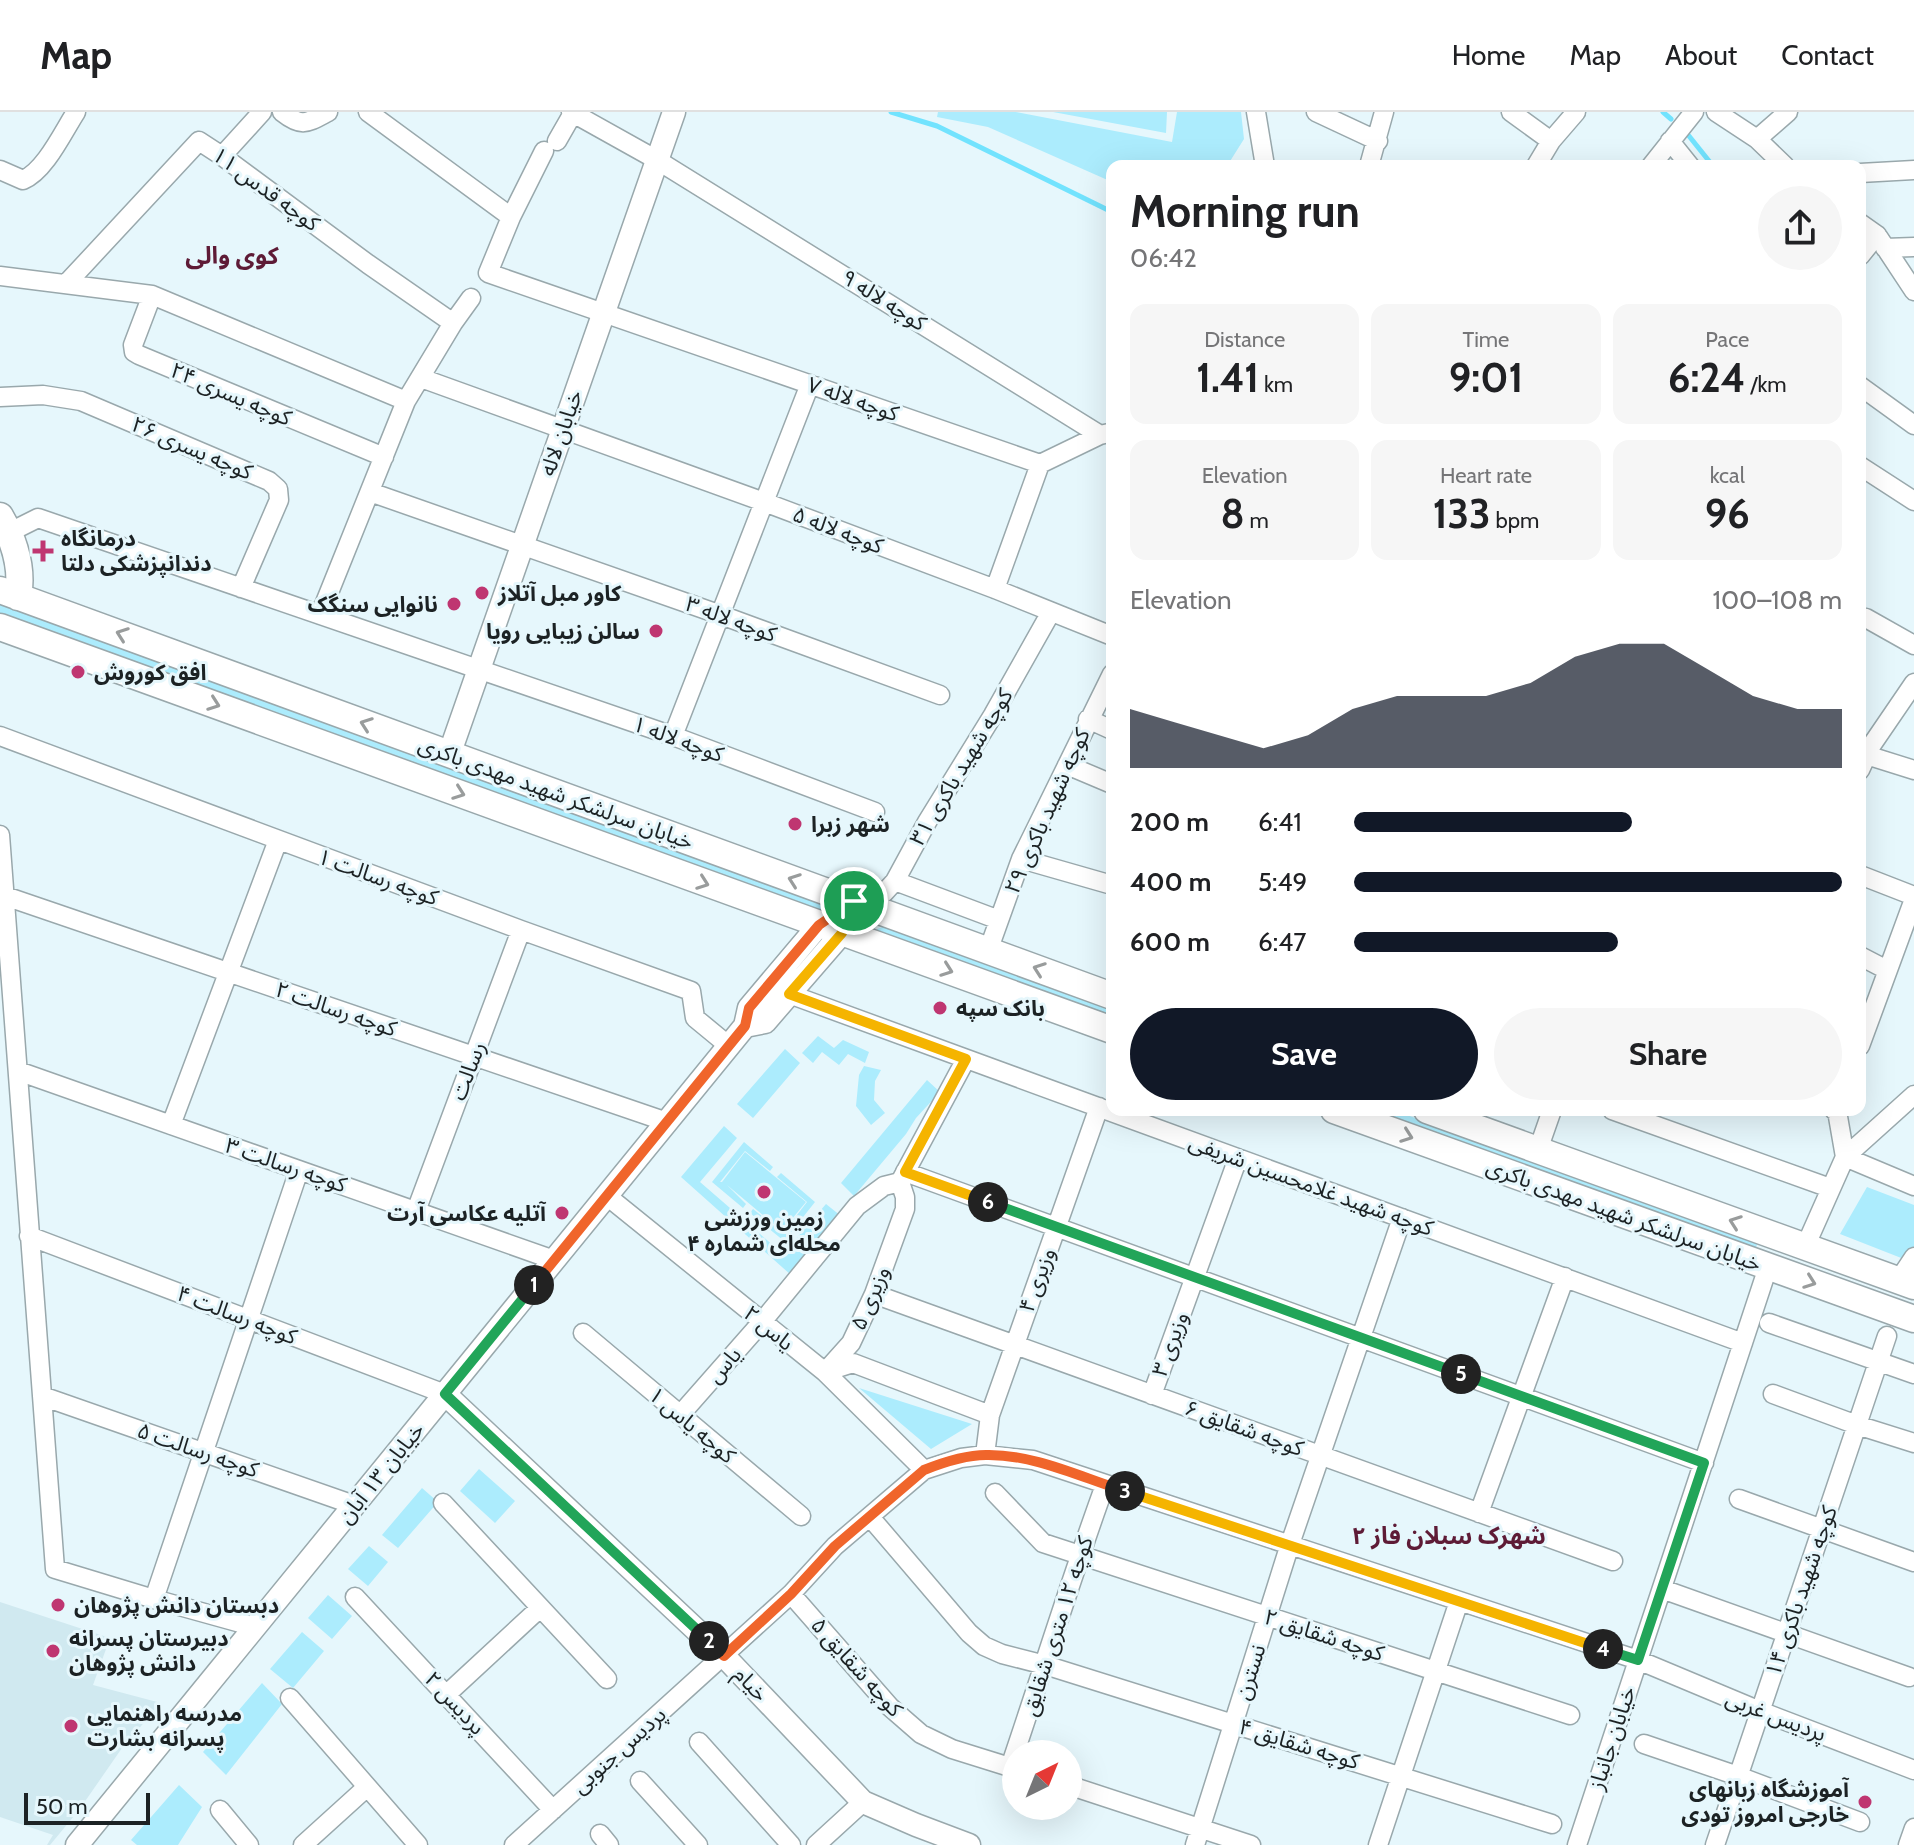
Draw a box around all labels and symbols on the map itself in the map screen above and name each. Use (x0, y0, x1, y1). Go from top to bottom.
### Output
street label: کوچه قدس ۱۱ (206, 141, 326, 238)
district label: کوی والی (185, 241, 280, 270)
street label: کوچه لاله ۹ (836, 263, 932, 338)
street label: کوچه یسری ۲۴ (166, 356, 296, 433)
street label: کوچه لاله ۷ (803, 371, 903, 429)
street label: خیابان لاله (534, 386, 588, 480)
street label: کوچه یسری ۲۶ (127, 410, 257, 487)
street label: کوچه لاله ۵ (789, 500, 888, 561)
place label: درمانگاه دندانپزشکی دلتا (61, 525, 212, 577)
marker: درمانگاه دندانپزشکی دلتا (32, 540, 54, 562)
place label: کاور مبل آتلاز (497, 580, 622, 607)
marker: کاور مبل آتلاز (473, 584, 491, 602)
street label: کوچه لاله ۳ (681, 590, 781, 649)
place label: نانوایی سنگک (308, 591, 438, 618)
marker: نانوایی سنگک (445, 595, 463, 613)
place label: سالن زیبایی رویا (486, 618, 640, 645)
marker: سالن زیبایی رویا (647, 622, 665, 640)
one-way arrow (116, 628, 130, 644)
place label: افق کوروش (94, 659, 207, 686)
marker: افق کوروش (69, 663, 87, 681)
street label: کوچه شهید باکری ۳۱ (904, 683, 1020, 851)
one-way arrow (206, 694, 220, 711)
street label: کوچه لاله ۱ (628, 710, 728, 769)
one-way arrow (360, 718, 374, 734)
street label: کوچه شهید باکری ۲۹ (998, 723, 1097, 898)
street label: خیابان سرلشکر شهید مهدی باکری (415, 731, 697, 855)
one-way arrow (451, 783, 465, 799)
place label: شهر زبرا (811, 811, 890, 838)
marker: شهر زبرا (786, 815, 804, 833)
street label: کوچه رسالت ۱ (314, 843, 443, 913)
pin (820, 867, 888, 935)
one-way arrow (695, 873, 709, 889)
one-way arrow (788, 873, 802, 890)
one-way arrow (939, 961, 953, 977)
one-way arrow (1033, 962, 1047, 979)
street label: کوچه رسالت ۲ (271, 976, 401, 1044)
place label: بانک سپه (956, 995, 1045, 1022)
marker: بانک سپه (931, 999, 949, 1017)
street label: رسالت (444, 1038, 492, 1104)
one-way arrow (1399, 1127, 1413, 1143)
street label: کوچه شهید غلامحسین شریفی (1185, 1128, 1438, 1243)
street label: کوچه رسالت ۳ (221, 1132, 351, 1200)
street label: خیابان سرلشکر شهید مهدی باکری (1483, 1153, 1765, 1277)
pin: 6 (968, 1182, 1008, 1222)
marker: زمین ورزشی محله‌ای شماره ۴ (755, 1183, 773, 1201)
place label: آتلیه عکاسی آرت (387, 1200, 547, 1227)
marker: آتلیه عکاسی آرت (553, 1204, 571, 1222)
place label: زمین ورزشی محله‌ای شماره ۴ (687, 1205, 841, 1257)
one-way arrow (1729, 1215, 1743, 1231)
street label: وزیری ۴ (1013, 1244, 1061, 1316)
street label: وزیری ۵ (845, 1262, 895, 1334)
pin: 1 (514, 1265, 554, 1305)
one-way arrow (1802, 1272, 1816, 1289)
street label: کوچه رسالت ۴ (173, 1280, 302, 1352)
street label: یاس ۲ (738, 1300, 800, 1356)
street label: وزیری ۳ (1146, 1308, 1194, 1380)
street label: یاس (701, 1341, 747, 1389)
pin: 5 (1441, 1354, 1481, 1394)
street label: کوچه یاس ۱ (642, 1381, 742, 1471)
street label: کوچه شقایق ۶ (1181, 1394, 1308, 1463)
street label: کوچه رسالت ۵ (133, 1417, 263, 1485)
street label: خیابان ۱۳ آبان (332, 1417, 430, 1529)
pin: 3 (1105, 1471, 1145, 1511)
street label: کوچه شهید باکری ۱۴ (1759, 1501, 1844, 1680)
district label: شهرک سبلان فاز ۲ (1352, 1521, 1546, 1550)
street label: کوچه ۱۲ متری شقایق (1015, 1532, 1100, 1720)
place label: دبستان دانش پژوهان (74, 1592, 279, 1619)
marker: دبستان دانش پژوهان (49, 1596, 67, 1614)
street label: کوچه شقایق ۲ (1260, 1603, 1388, 1668)
street label: کوچه شقایق ۵ (805, 1612, 909, 1724)
pin: 2 (689, 1621, 729, 1661)
place label: دبیرستان پسرانه دانش پژوهان (69, 1625, 229, 1677)
pin: 4 (1583, 1629, 1623, 1669)
street label: نسترن (1228, 1641, 1272, 1703)
marker: دبیرستان پسرانه دانش پژوهان (44, 1642, 62, 1660)
street label: خیام (726, 1661, 774, 1709)
street label: پردیس ۲ (418, 1666, 491, 1741)
street label: خیابان جانباز (1582, 1683, 1641, 1794)
street label: پردیس غربی (1721, 1684, 1830, 1749)
place label: مدرسه راهنمایی پسرانه بشارت (87, 1700, 242, 1752)
street label: پردیس جنوبی (566, 1701, 673, 1800)
street label: کوچه شقایق ۴ (1235, 1713, 1363, 1776)
marker: مدرسه راهنمایی پسرانه بشارت (62, 1717, 80, 1735)
north arrow (1002, 1740, 1082, 1820)
place label: آموزشگاه زبانهای خارجی امروز تودی (1681, 1776, 1850, 1828)
scale bar (24, 1789, 150, 1825)
marker: آموزشگاه زبانهای خارجی امروز تودی (1856, 1793, 1874, 1811)

